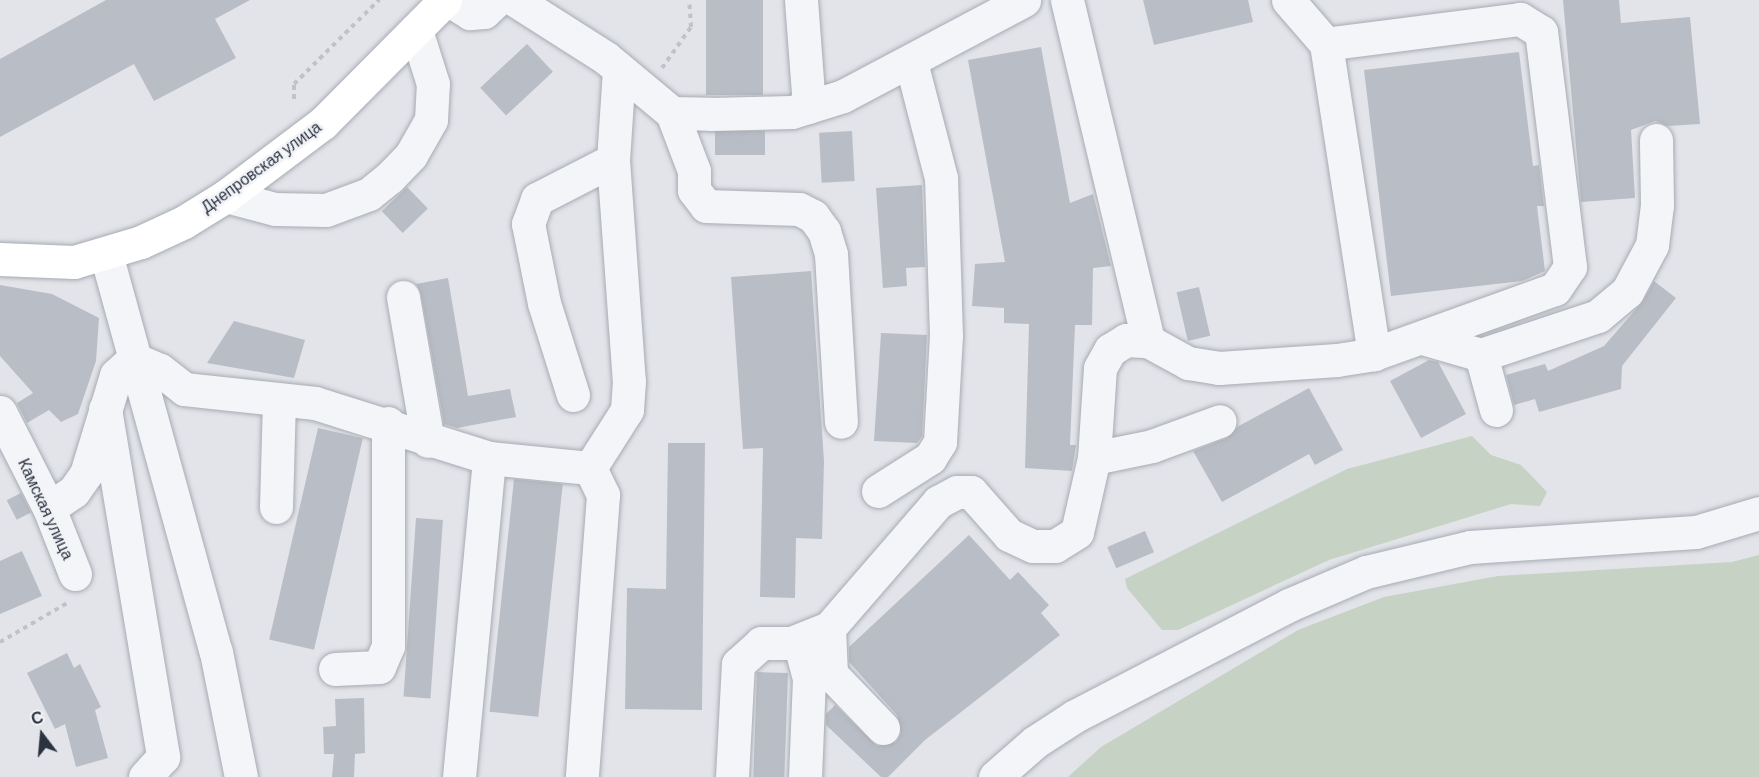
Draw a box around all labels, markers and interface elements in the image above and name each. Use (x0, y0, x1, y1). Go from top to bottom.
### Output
street label: Днепровская улица (197, 117, 325, 217)
street label: Камская улица (14, 455, 78, 563)
north arrow (12, 705, 72, 765)
text: С (29, 706, 45, 728)

